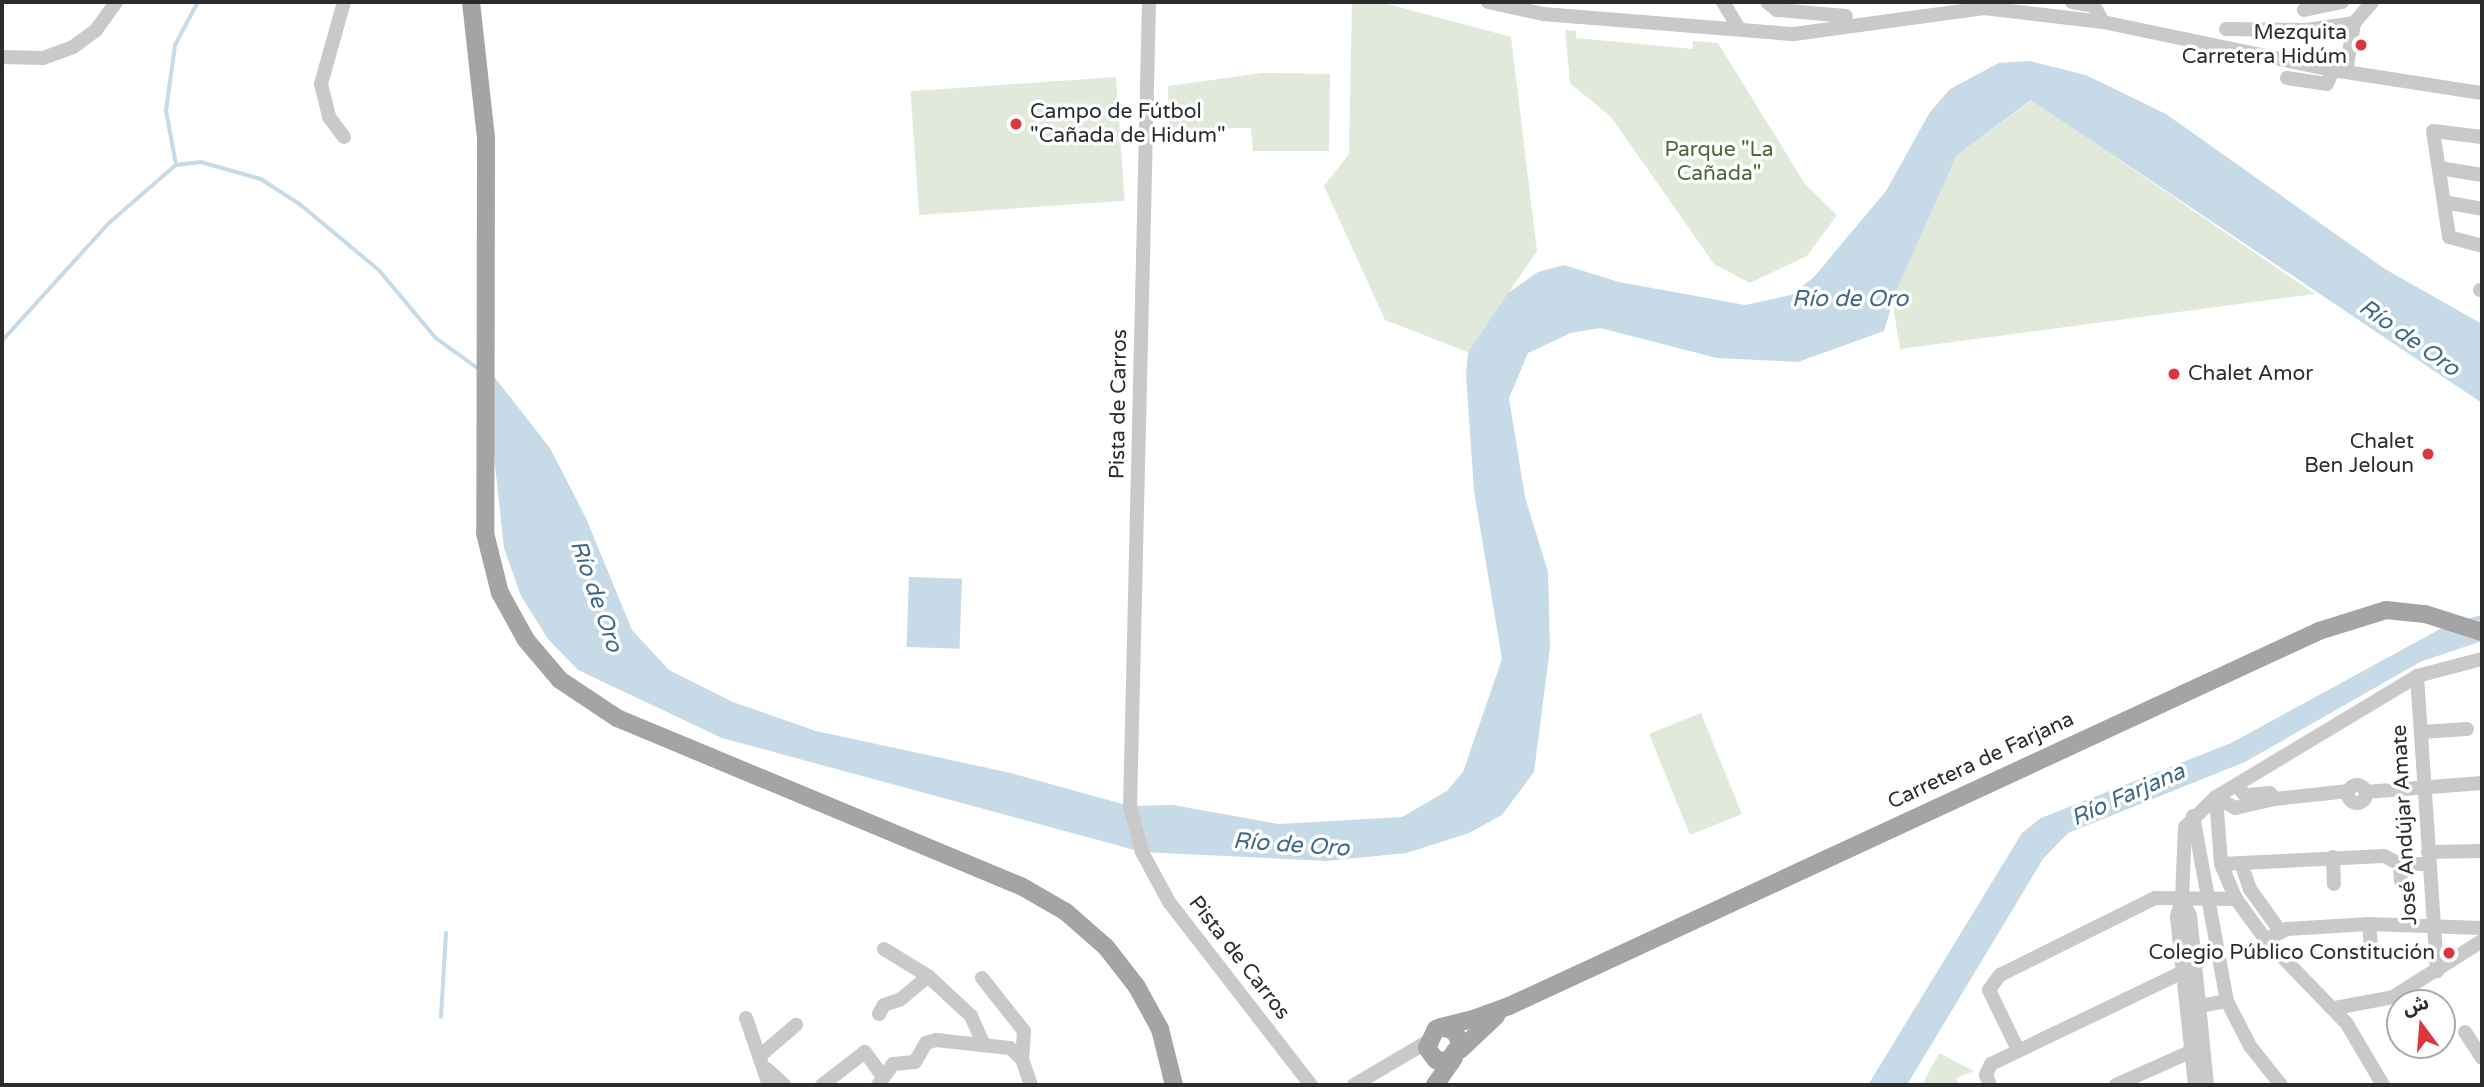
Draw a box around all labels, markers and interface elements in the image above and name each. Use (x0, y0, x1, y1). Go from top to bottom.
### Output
place label: Mezquita Carretera Hidúm (2182, 20, 2347, 70)
marker: Mezquita Carretera Hidúm (2353, 37, 2369, 53)
place label: Campo de Fútbol "Cañada de Hidum" (1030, 99, 1226, 149)
marker: Campo de Fútbol "Cañada de Hidum" (1008, 116, 1024, 132)
park label: Parque "La Cañada" (1664, 137, 1774, 187)
water label: Río de Oro (1792, 285, 1908, 313)
water label: Río de Oro (2353, 293, 2465, 383)
street label: Pista de Carros (1105, 329, 1133, 479)
place label: Chalet Amor (2188, 361, 2313, 387)
marker: Chalet Amor (2166, 366, 2182, 382)
place label: Chalet Ben Jeloun (2304, 429, 2414, 479)
marker: Chalet Ben Jeloun (2420, 446, 2436, 462)
water label: Río de Oro (564, 536, 628, 656)
street label: Carretera de Farjana (1884, 707, 2078, 815)
street label: José Andújar Amate (2387, 724, 2423, 926)
water label: Río Farjana (2067, 758, 2189, 832)
water label: Río de Oro (1232, 827, 1350, 863)
street label: Pista de Carros (1183, 891, 1295, 1025)
place label: Colegio Público Constitución (2148, 940, 2435, 966)
marker: Colegio Público Constitución (2441, 945, 2457, 961)
north arrow (2386, 989, 2456, 1059)
text: ش (2400, 992, 2431, 1020)

